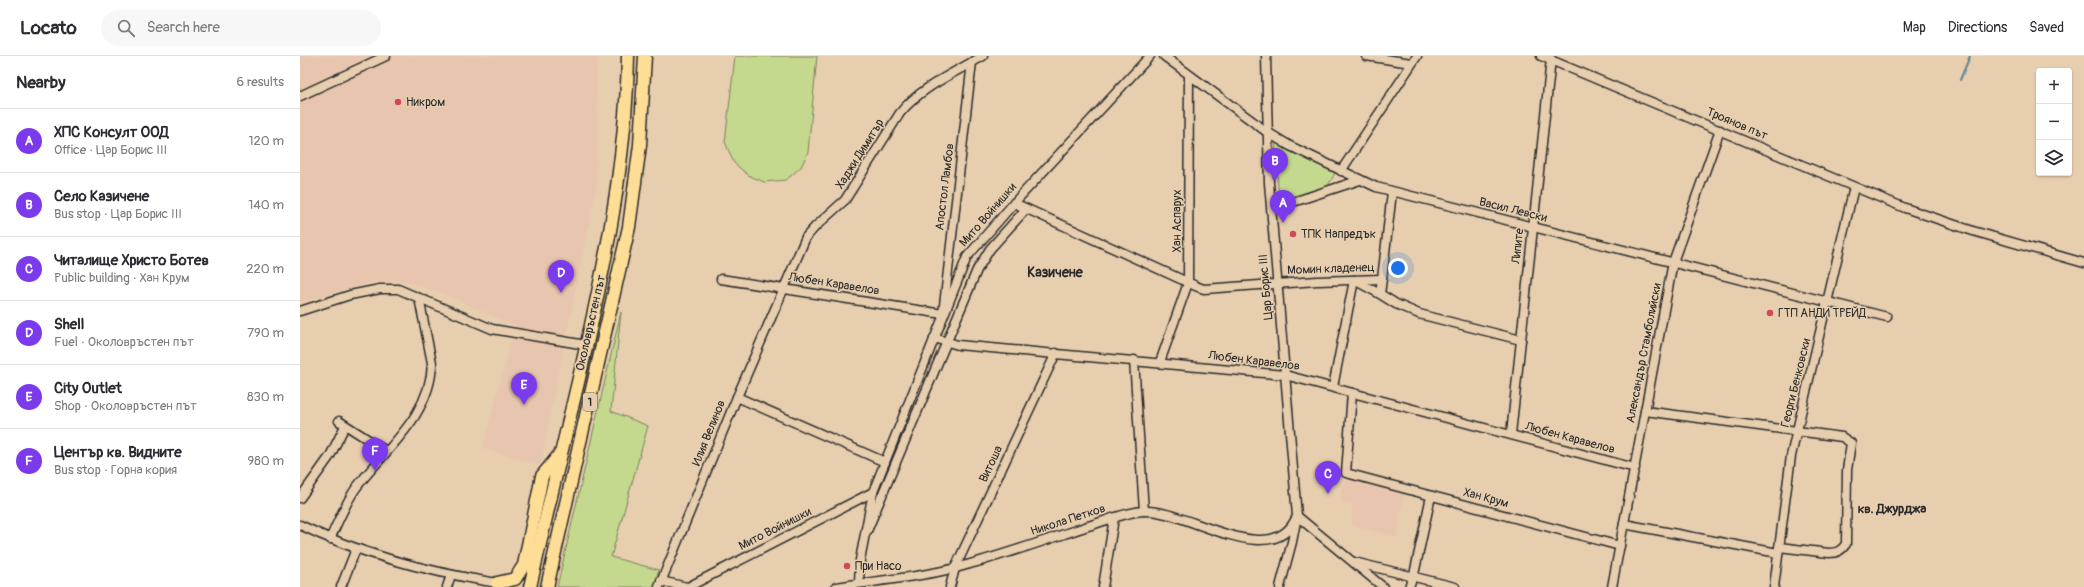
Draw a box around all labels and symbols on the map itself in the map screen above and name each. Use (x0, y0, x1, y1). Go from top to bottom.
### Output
place label: Никром (406, 95, 445, 110)
marker: Никром (393, 97, 403, 107)
street label: Троянов път (1704, 104, 1770, 144)
street label: Хаджи Димитър (833, 116, 888, 192)
street label: Апостол Ламбов (932, 143, 958, 231)
pin: B (1262, 148, 1288, 181)
street label: Мито Войнишки (956, 180, 1020, 250)
street label: Хан Аспарух (1170, 190, 1185, 252)
pin: A (1270, 190, 1296, 223)
street label: Васил Левски (1478, 194, 1549, 226)
place label: ТПК Напредък (1301, 227, 1376, 242)
street label: Липите (1509, 227, 1527, 266)
marker: ТПК Напредък (1288, 229, 1298, 239)
street label: Цар Борис III (1256, 254, 1276, 320)
your location (1388, 258, 1408, 278)
pin: D (548, 260, 574, 293)
street label: Момин кладенец (1287, 260, 1375, 278)
district label: Казичене (1027, 264, 1084, 281)
street label: Любен Каравелов (786, 269, 881, 299)
street label: Околовръстен път (573, 274, 609, 372)
street label: Александър Стамболийски (1623, 281, 1665, 424)
place label: ГТП АНДИ ТРЕЙД (1778, 306, 1867, 321)
marker: ГТП АНДИ ТРЕЙД (1765, 308, 1775, 318)
street label: Георги Бенковски (1778, 336, 1814, 429)
street label: Любен Каравелов (1206, 348, 1301, 374)
pin: E (511, 372, 537, 405)
road number: 1 (583, 393, 597, 411)
street label: Илия Велинов (689, 398, 729, 468)
street label: Любен Каравелов (1523, 419, 1617, 457)
pin: F (362, 438, 388, 471)
street label: Витоша (976, 443, 1006, 485)
pin: C (1315, 461, 1341, 494)
street label: Хан Крум (1462, 485, 1510, 511)
street label: Никола Петков (1029, 501, 1107, 539)
district label: кв. Джурджа (1858, 501, 1926, 517)
street label: Мито Войнишки (736, 504, 814, 554)
place label: При Насо (855, 559, 902, 574)
marker: При Насо (842, 561, 852, 571)

